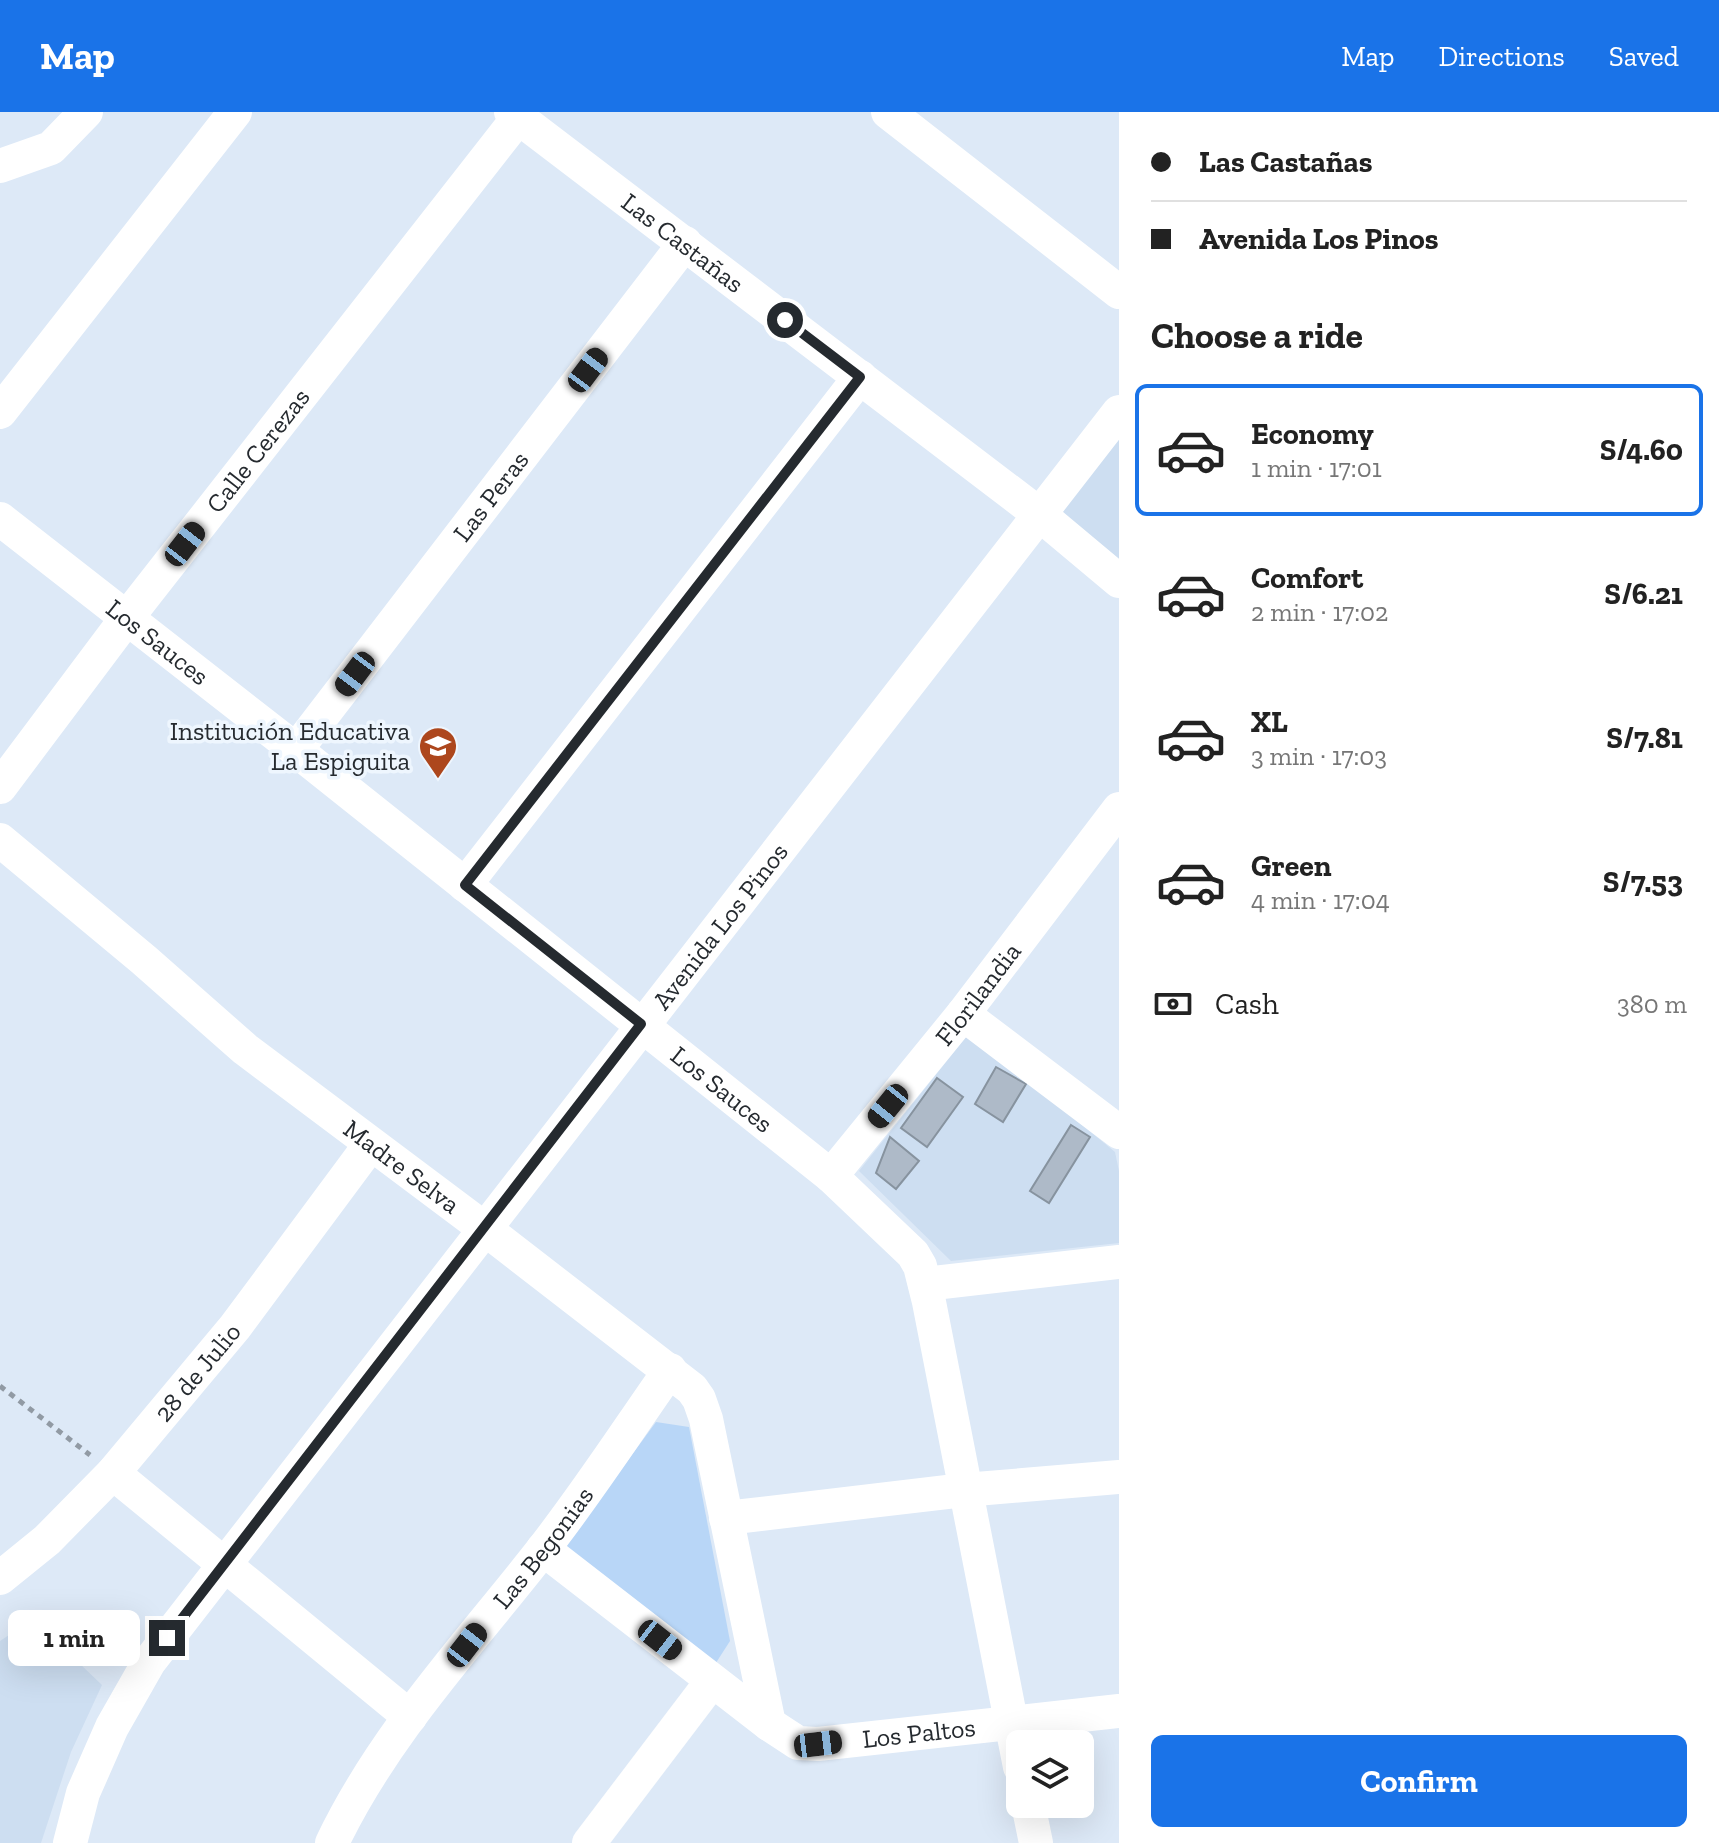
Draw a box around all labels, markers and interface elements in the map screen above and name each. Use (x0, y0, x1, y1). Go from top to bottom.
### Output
text: Map (40, 33, 115, 79)
text: Map (1341, 40, 1394, 73)
text: Directions (1438, 40, 1565, 73)
text: Saved (1609, 40, 1679, 73)
text: Las Castañas (1199, 144, 1372, 180)
street label: Las Castañas (615, 186, 751, 300)
text: Avenida Los Pinos (1199, 221, 1439, 257)
route start (767, 302, 803, 338)
text: Choose a ride (1151, 314, 1363, 357)
car (564, 344, 612, 396)
street label: Calle Cerezas (199, 382, 317, 519)
icon: car (1155, 414, 1227, 486)
text: Economy (1251, 416, 1374, 452)
text: S/4.60 (1600, 432, 1683, 468)
street label: Las Peras (446, 445, 536, 548)
text: 1 min · 17:01 (1251, 452, 1382, 484)
car (161, 518, 209, 570)
icon: car (1155, 558, 1227, 630)
text: Comfort (1251, 560, 1363, 596)
text: S/6.21 (1604, 576, 1683, 612)
street label: Los Sauces (100, 592, 215, 692)
text: 2 min · 17:02 (1251, 596, 1388, 628)
car (331, 648, 379, 700)
icon: car (1155, 702, 1227, 774)
text: XL (1251, 704, 1288, 740)
place label: Institución Educativa La Espiguita (170, 715, 410, 777)
text: S/7.81 (1606, 720, 1683, 756)
school or university icon: Institución Educativa La Espiguita (417, 725, 459, 780)
text: 3 min · 17:03 (1251, 740, 1387, 772)
street label: Avenida Los Pinos (645, 836, 795, 1016)
icon: car (1155, 846, 1227, 918)
text: Green (1251, 848, 1331, 884)
text: S/7.53 (1603, 864, 1683, 900)
text: 4 min · 17:04 (1251, 884, 1390, 916)
street label: Florilandia (928, 936, 1028, 1052)
icon: cash (1151, 982, 1195, 1026)
text: Cash (1215, 986, 1279, 1022)
text: 380 m (1617, 988, 1687, 1020)
street label: Los Sauces (665, 1039, 779, 1140)
car (864, 1080, 912, 1132)
street label: Madre Selva (337, 1113, 467, 1221)
street label: 28 de Julio (147, 1316, 248, 1428)
street label: Las Begonias (486, 1480, 600, 1615)
callout: 1 min (7, 1610, 139, 1666)
car (634, 1616, 686, 1664)
car (443, 1619, 491, 1671)
route end (149, 1620, 185, 1656)
text: 1 min (43, 1622, 105, 1654)
street label: Los Paltos (861, 1711, 977, 1755)
car (793, 1729, 843, 1759)
map controls (1006, 1730, 1094, 1818)
button: layers (1006, 1730, 1094, 1818)
button: Confirm (1151, 1735, 1687, 1827)

